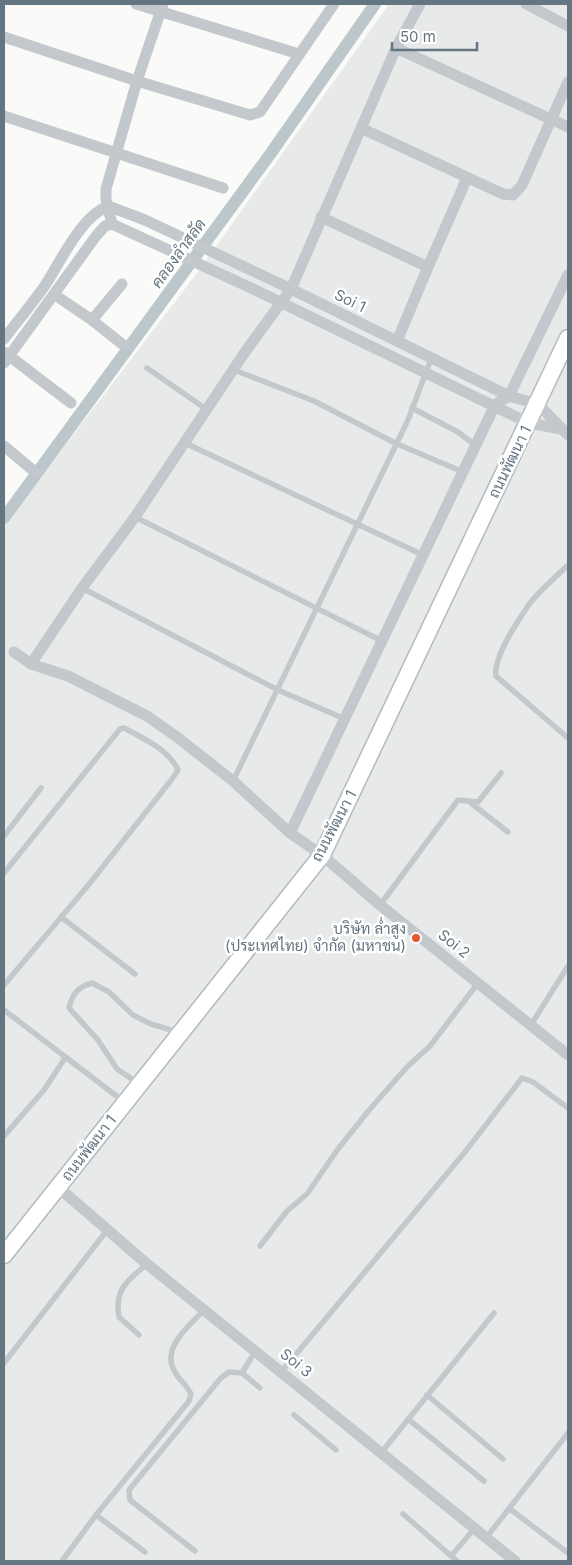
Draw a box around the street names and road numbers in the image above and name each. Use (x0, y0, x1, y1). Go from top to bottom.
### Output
street label: Soi 1 (331, 285, 369, 316)
street label: ถนนพัฒนา 1 (484, 422, 535, 501)
street label: ถนนพัฒนา 1 (307, 787, 360, 865)
street label: Soi 2 (434, 925, 474, 962)
street label: ถนนพัฒนา 1 (57, 1111, 120, 1184)
street label: Soi 3 (276, 1344, 316, 1381)

